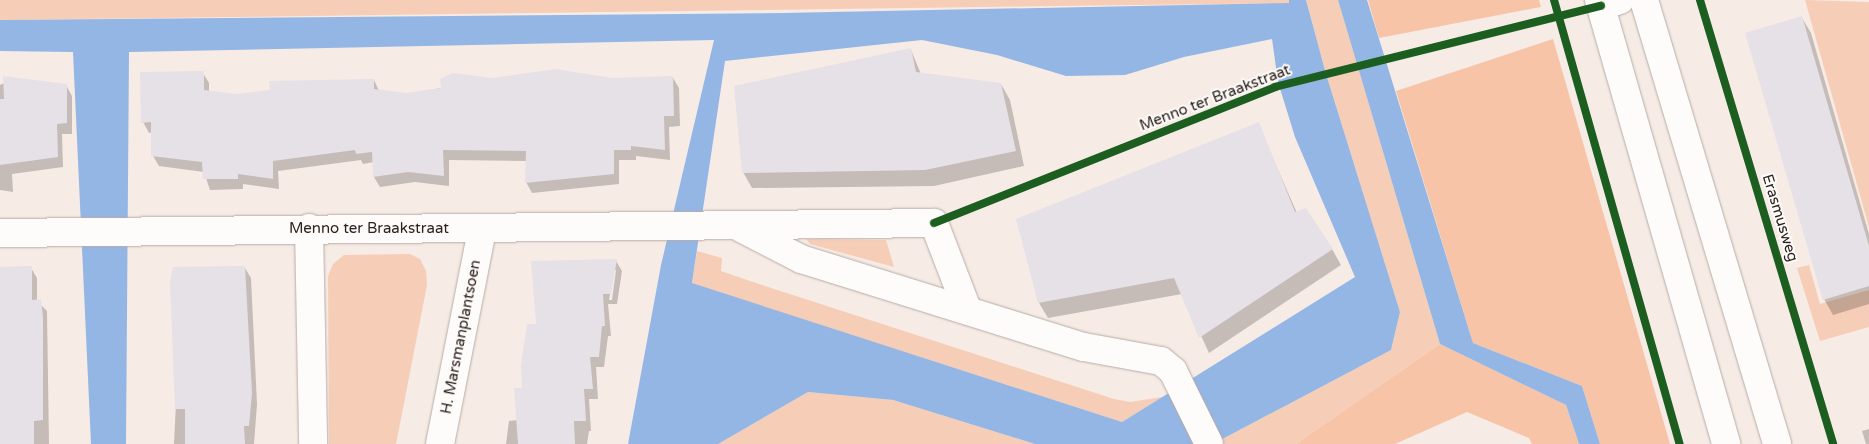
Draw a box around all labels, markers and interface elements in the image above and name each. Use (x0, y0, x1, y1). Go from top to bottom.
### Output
street label: Menno ter Braakstraat (1137, 61, 1293, 135)
street label: Erasmusweg (1758, 172, 1802, 264)
street label: Menno ter Braakstraat (289, 220, 449, 238)
street label: H. Marsmanplantsoen (437, 258, 485, 416)

